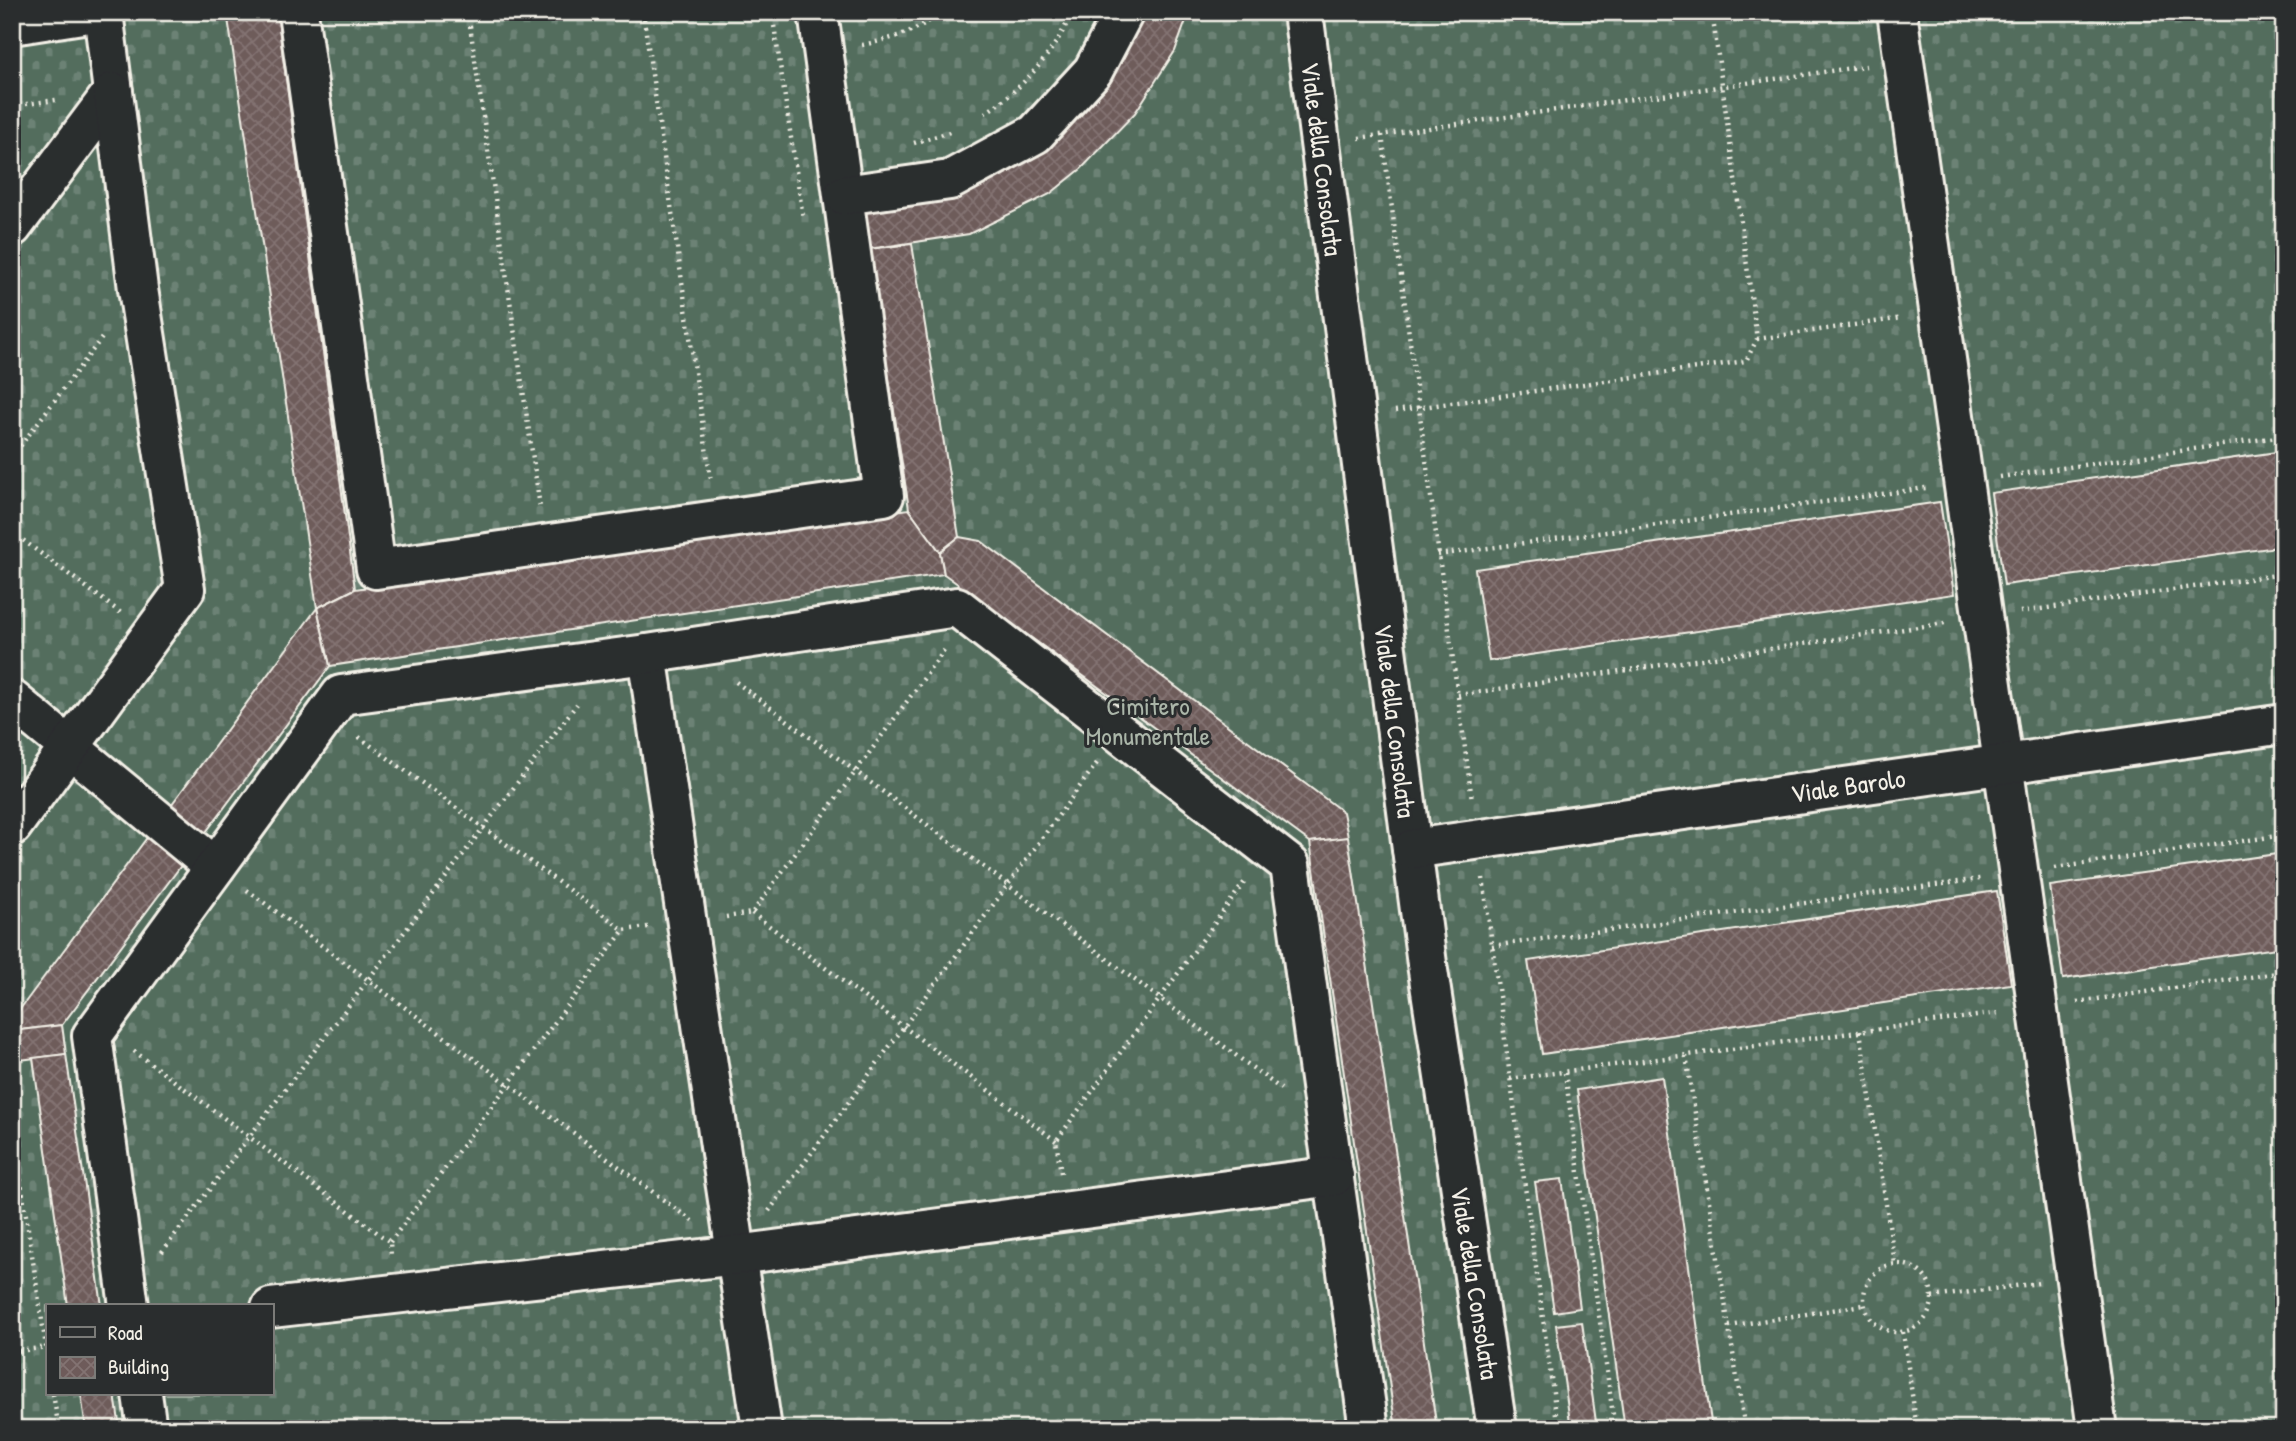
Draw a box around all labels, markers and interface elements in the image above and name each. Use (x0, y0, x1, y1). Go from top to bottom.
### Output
street label: Viale della Consolata (1293, 60, 1352, 258)
street label: Viale della Consolata (1366, 622, 1425, 820)
park label: Cimitero Monumentale (1086, 688, 1210, 753)
street label: Viale Barolo (1788, 760, 1907, 811)
street label: Viale della Consolata (1443, 1184, 1508, 1382)
legend (46, 1304, 273, 1396)
text: Road (108, 1318, 142, 1347)
text: Building (108, 1352, 169, 1381)

